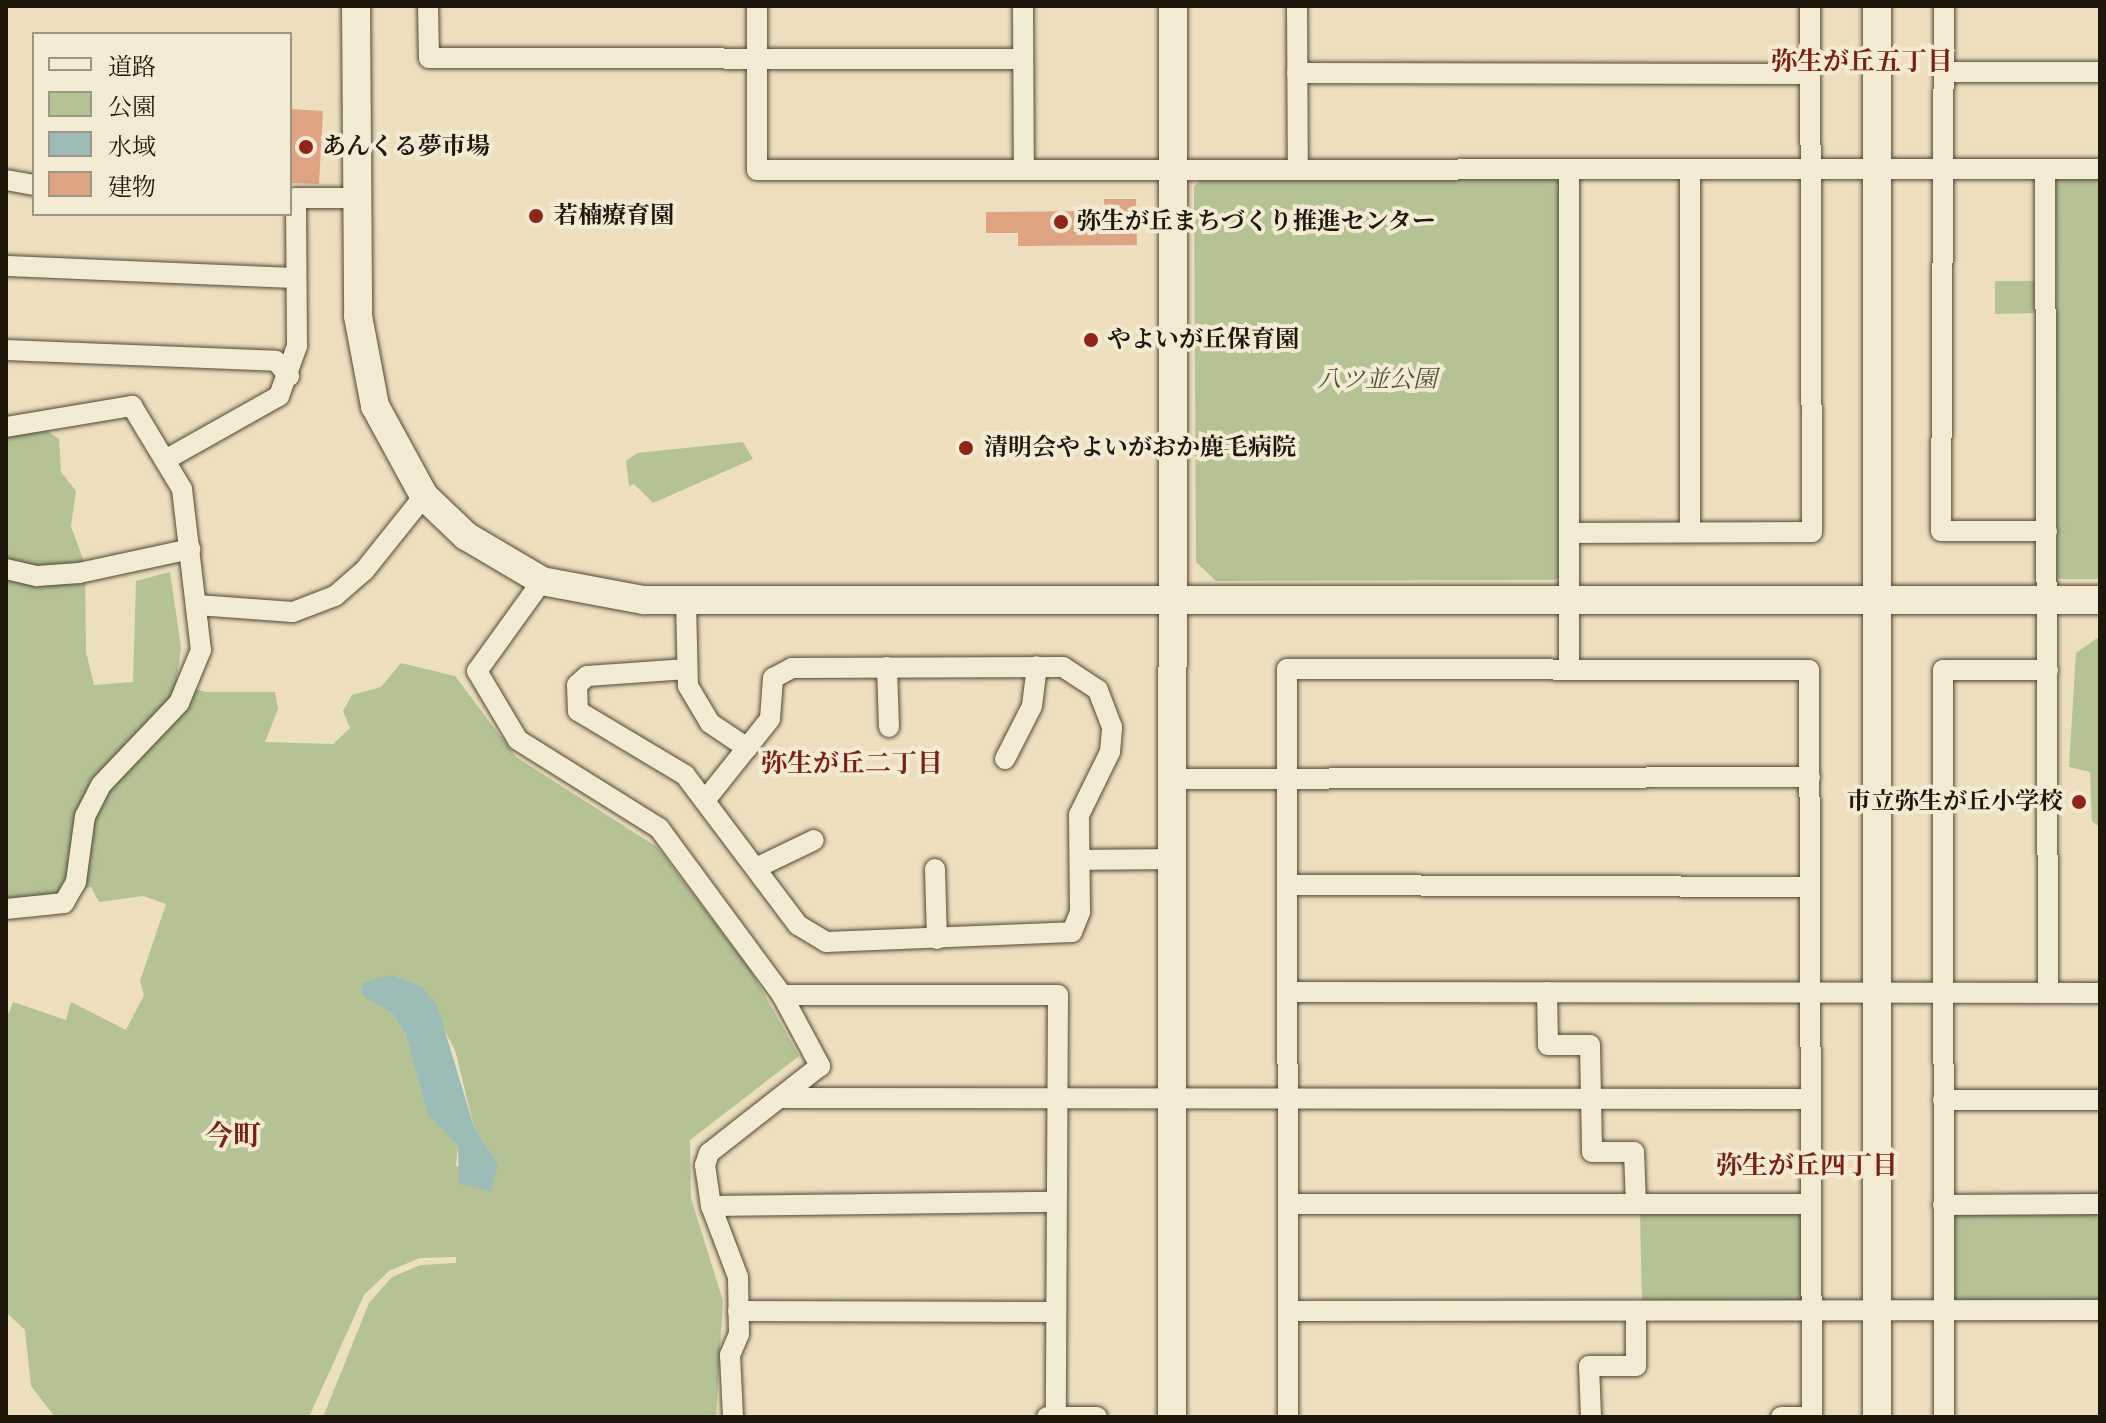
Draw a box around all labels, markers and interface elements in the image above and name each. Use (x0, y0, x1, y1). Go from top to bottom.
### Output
legend (32, 32, 292, 216)
district label: 弥生が丘五丁目 (1771, 46, 1953, 78)
text: 道路 (108, 52, 156, 82)
text: 公園 (108, 92, 156, 122)
text: 水域 (108, 132, 156, 162)
place label: あんくる夢市場 (322, 133, 490, 161)
marker: あんくる夢市場 (297, 138, 315, 156)
text: 建物 (108, 172, 156, 202)
place label: 若楠療育園 (554, 202, 674, 230)
marker: 若楠療育園 (525, 205, 547, 227)
place label: 弥生が丘まちづくり推進センター (1077, 208, 1437, 236)
marker: 弥生が丘まちづくり推進センター (1052, 213, 1070, 231)
place label: やよいが丘保育園 (1107, 326, 1299, 354)
marker: やよいが丘保育園 (1082, 331, 1100, 349)
park label: 八ツ並公園 (1317, 366, 1437, 394)
place label: 清明会やよいがおか鹿毛病院 (984, 434, 1296, 462)
marker: 清明会やよいがおか鹿毛病院 (955, 437, 977, 459)
district label: 弥生が丘二丁目 (761, 748, 943, 780)
place label: 市立弥生が丘小学校 (1847, 788, 2063, 816)
marker: 市立弥生が丘小学校 (2070, 793, 2088, 811)
district label: 今町 (205, 1119, 261, 1153)
district label: 弥生が丘四丁目 (1716, 1150, 1898, 1182)

